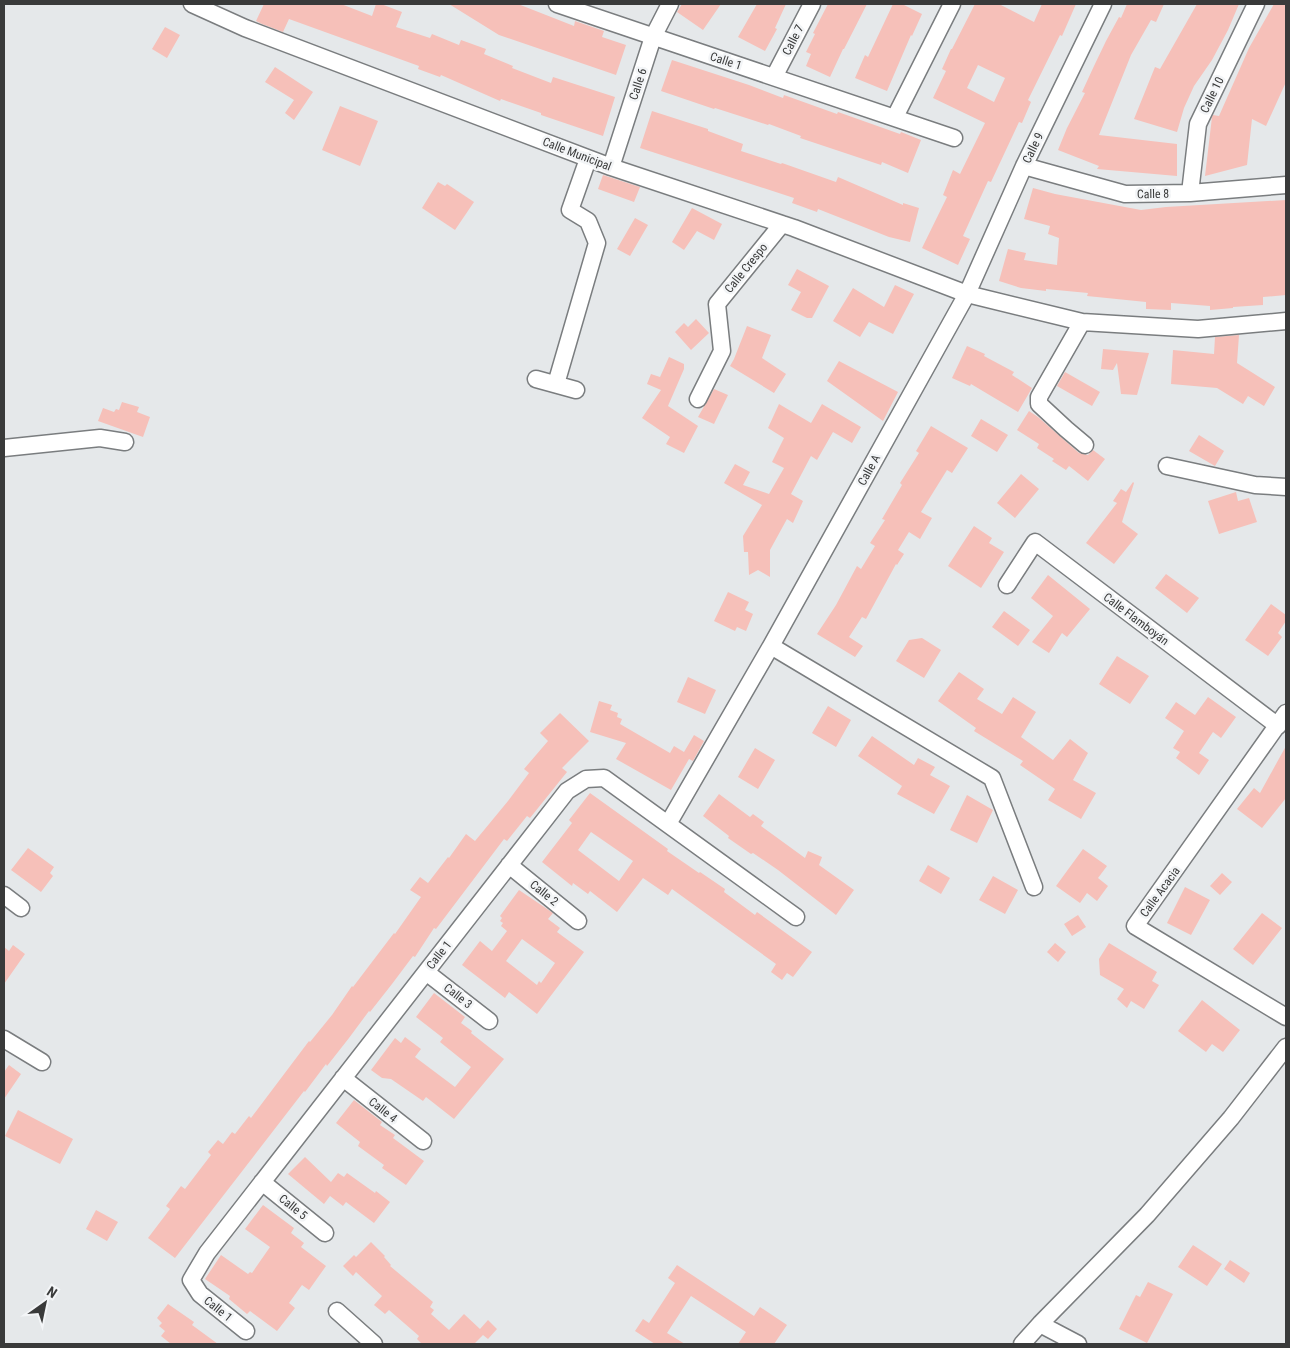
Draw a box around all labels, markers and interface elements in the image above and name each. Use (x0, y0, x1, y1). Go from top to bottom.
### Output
street label: Calle 7 (779, 22, 807, 58)
street label: Calle 1 (708, 49, 744, 73)
street label: Calle 6 (626, 66, 650, 102)
street label: Calle 10 (1197, 75, 1227, 115)
street label: Calle 9 (1020, 130, 1046, 166)
street label: Calle Municipal (541, 134, 613, 174)
street label: Calle 8 (1137, 187, 1169, 201)
street label: Calle Crespo (722, 240, 770, 296)
street label: Calle A (855, 452, 883, 488)
street label: Calle Flamboyán (1101, 590, 1172, 648)
street label: Calle Acacia (1137, 864, 1183, 920)
street label: Calle 2 (527, 877, 561, 909)
street label: Calle 1 (424, 938, 454, 972)
street label: Calle 3 (441, 981, 475, 1012)
street label: Calle 4 (366, 1095, 400, 1126)
street label: Calle 5 (276, 1191, 310, 1223)
north arrow (20, 1278, 70, 1328)
text: N (44, 1283, 60, 1301)
street label: Calle 1 (201, 1293, 235, 1325)

